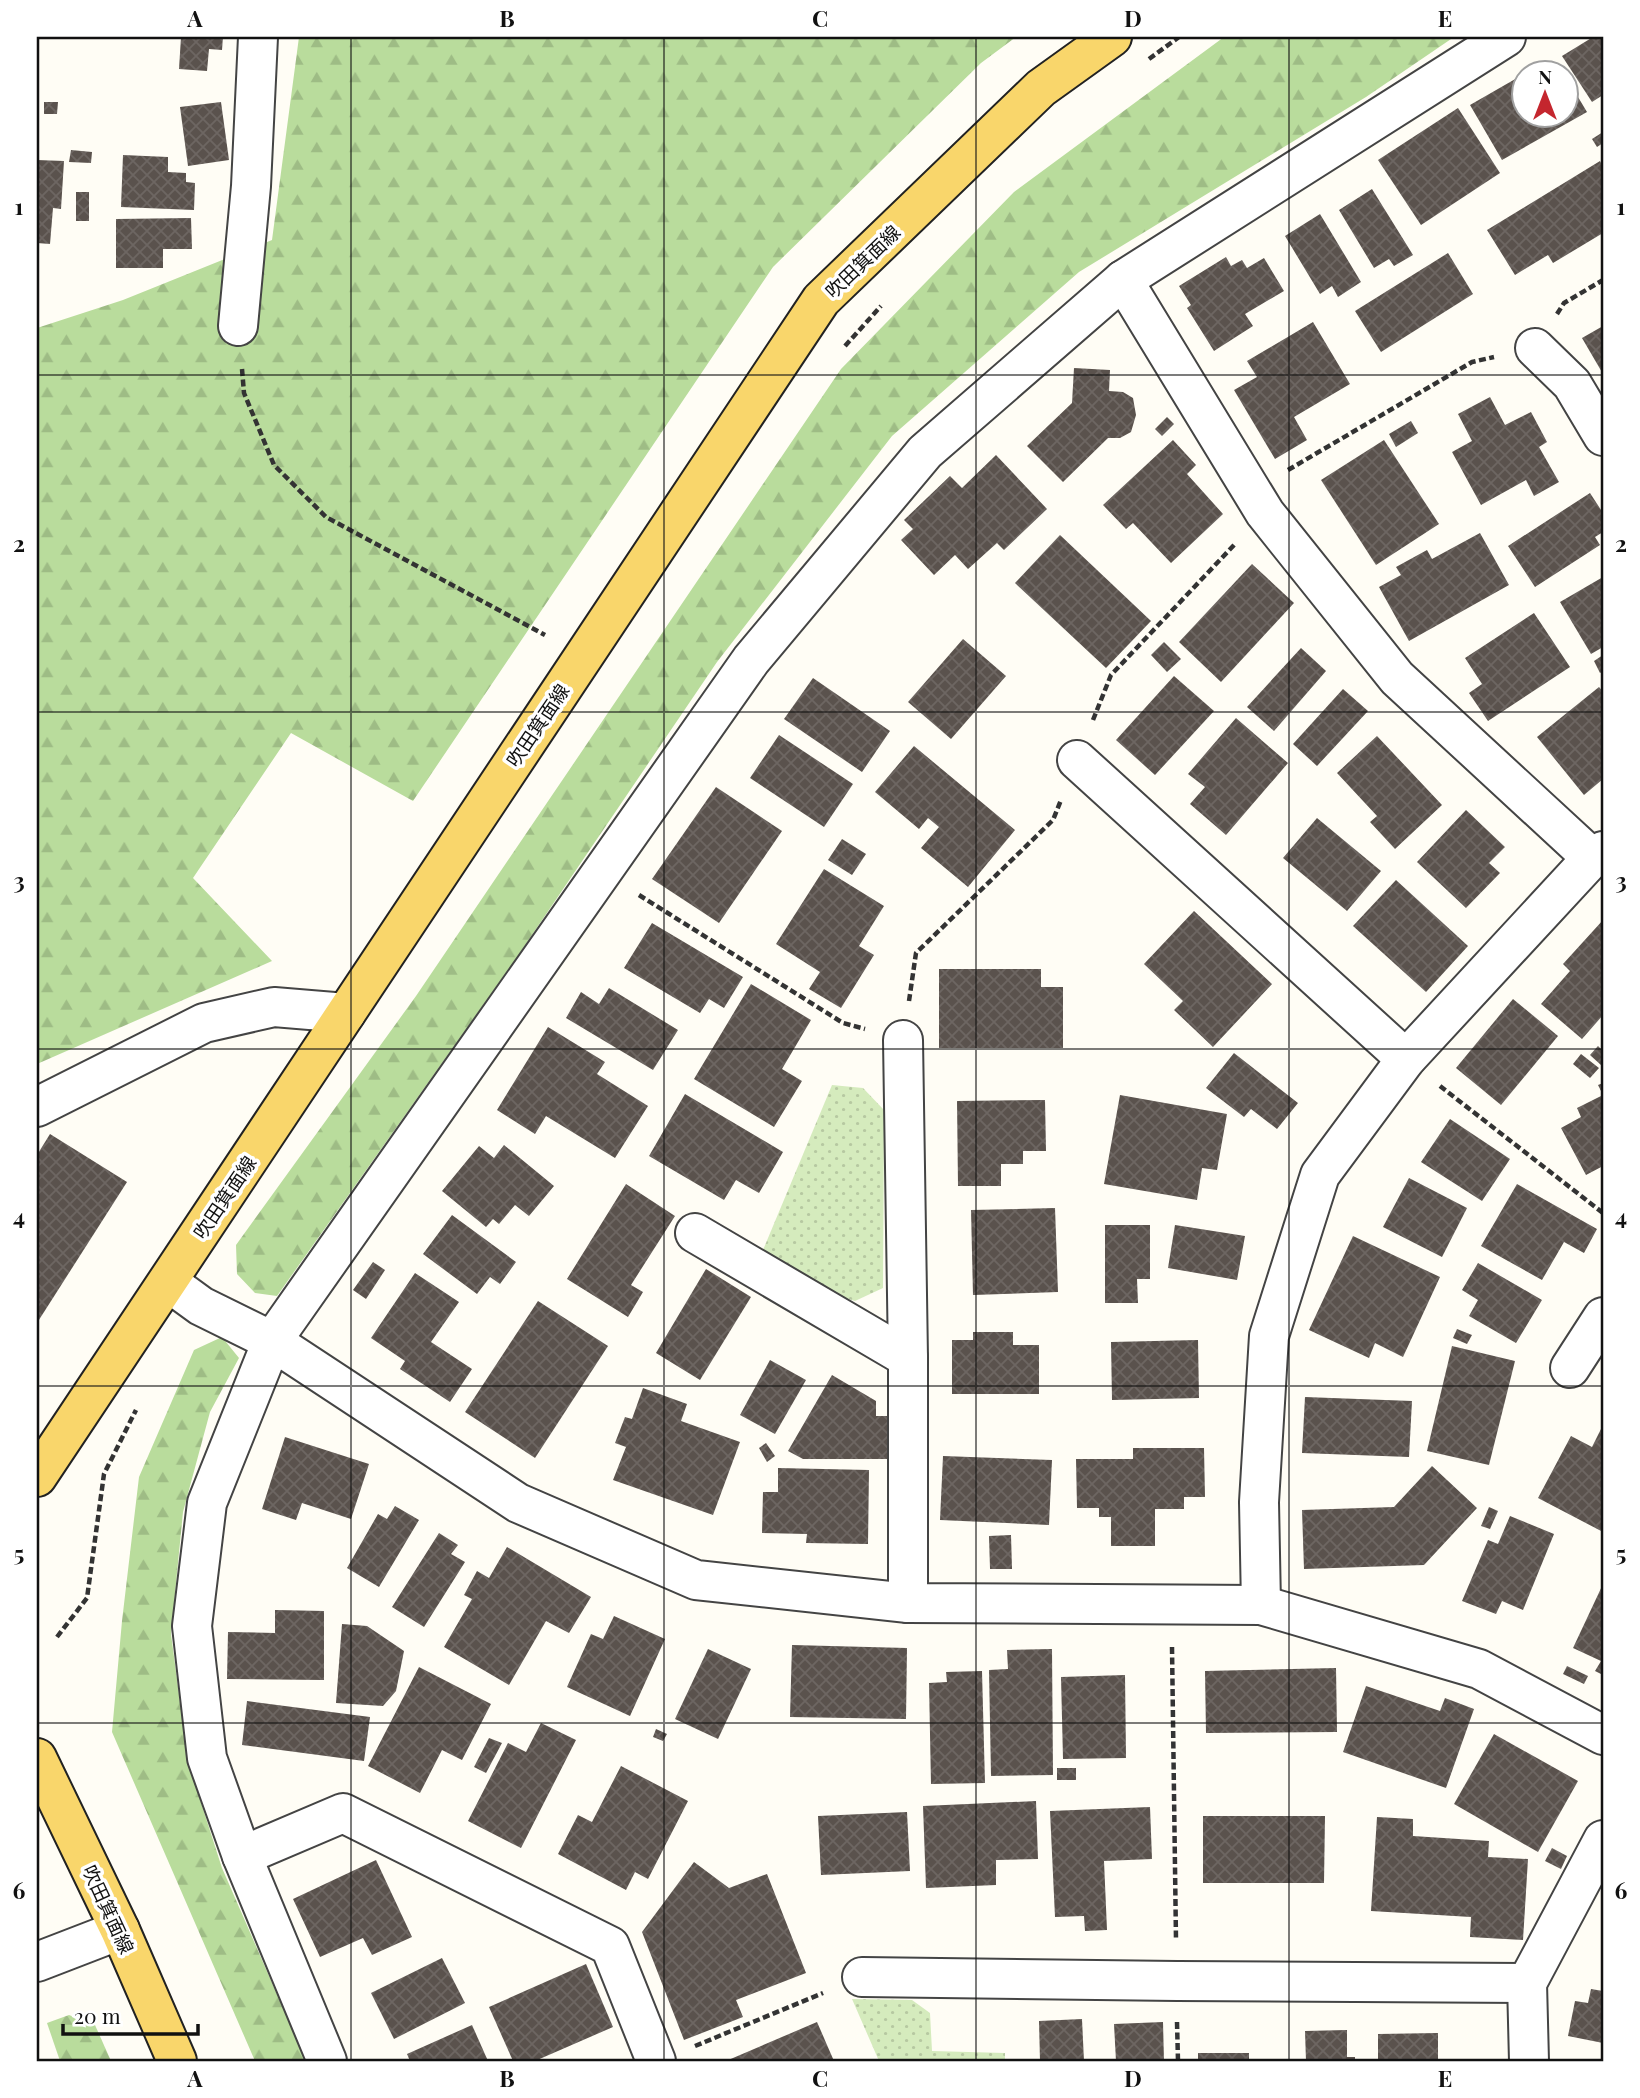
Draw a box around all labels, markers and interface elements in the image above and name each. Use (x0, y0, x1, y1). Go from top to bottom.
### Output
text: A (186, 2, 203, 33)
text: B (499, 2, 515, 33)
text: C (812, 2, 828, 33)
text: D (1124, 2, 1142, 33)
text: E (1438, 2, 1452, 33)
north arrow (1510, 60, 1580, 130)
text: N (1538, 63, 1552, 89)
text: 1 (15, 190, 24, 221)
text: 1 (1617, 190, 1626, 221)
street label: 吹田箕面線 (819, 219, 905, 303)
text: 2 (13, 527, 25, 558)
text: 2 (1615, 527, 1627, 558)
street label: 吹田箕面線 (500, 678, 574, 772)
text: 3 (13, 864, 25, 895)
text: 3 (1615, 864, 1627, 895)
street label: 吹田箕面線 (187, 1150, 261, 1244)
text: 4 (13, 1200, 25, 1231)
text: 4 (1615, 1200, 1627, 1231)
text: 5 (14, 1537, 24, 1568)
text: 5 (1616, 1537, 1626, 1568)
street label: 吹田箕面線 (77, 1860, 141, 1958)
text: 6 (13, 1874, 26, 1905)
text: 6 (1615, 1874, 1628, 1905)
scale bar (63, 1993, 198, 2037)
text: 20 m (74, 2001, 121, 2029)
text: A (186, 2062, 203, 2093)
text: B (499, 2062, 515, 2093)
text: C (812, 2062, 828, 2093)
text: D (1124, 2062, 1142, 2093)
text: E (1438, 2062, 1452, 2093)

